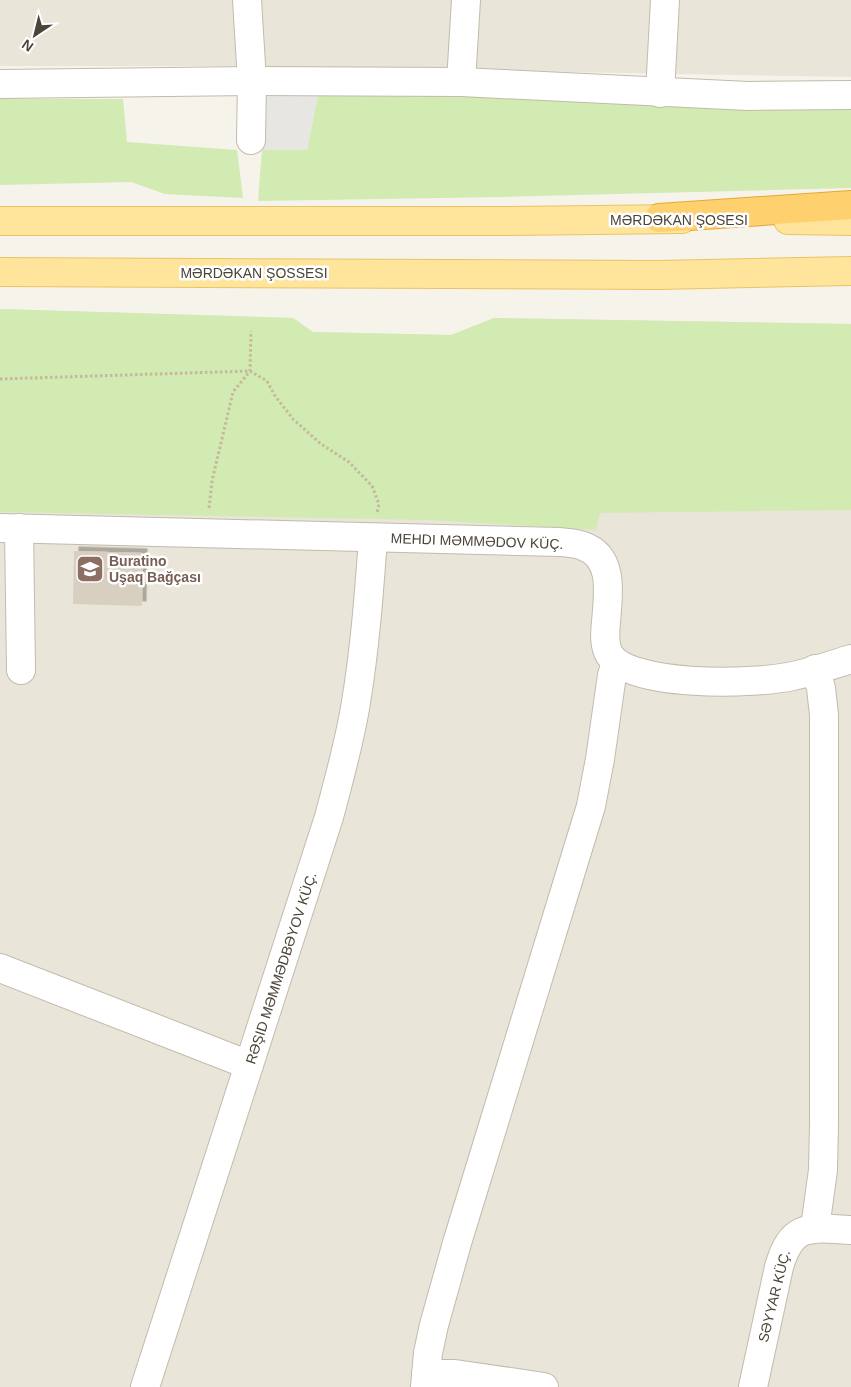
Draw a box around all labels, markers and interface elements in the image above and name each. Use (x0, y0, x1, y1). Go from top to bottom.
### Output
north arrow (10, 10, 60, 60)
text: N (19, 36, 36, 55)
street label: MƏRDƏKAN ŞOSESI (610, 212, 748, 228)
street label: MƏRDƏKAN ŞOSSESI (180, 265, 328, 281)
street label: MEHDI MƏMMƏDOV KÜÇ. (390, 529, 564, 552)
place label: Buratino Uşaq Bağçası (109, 553, 201, 585)
school or university icon: Buratino Uşaq Bağçası (75, 554, 105, 584)
street label: RƏŞID MƏMMƏDBƏYOV KÜÇ. (241, 870, 320, 1066)
street label: SƏYYAR KÜÇ. (754, 1248, 793, 1344)

